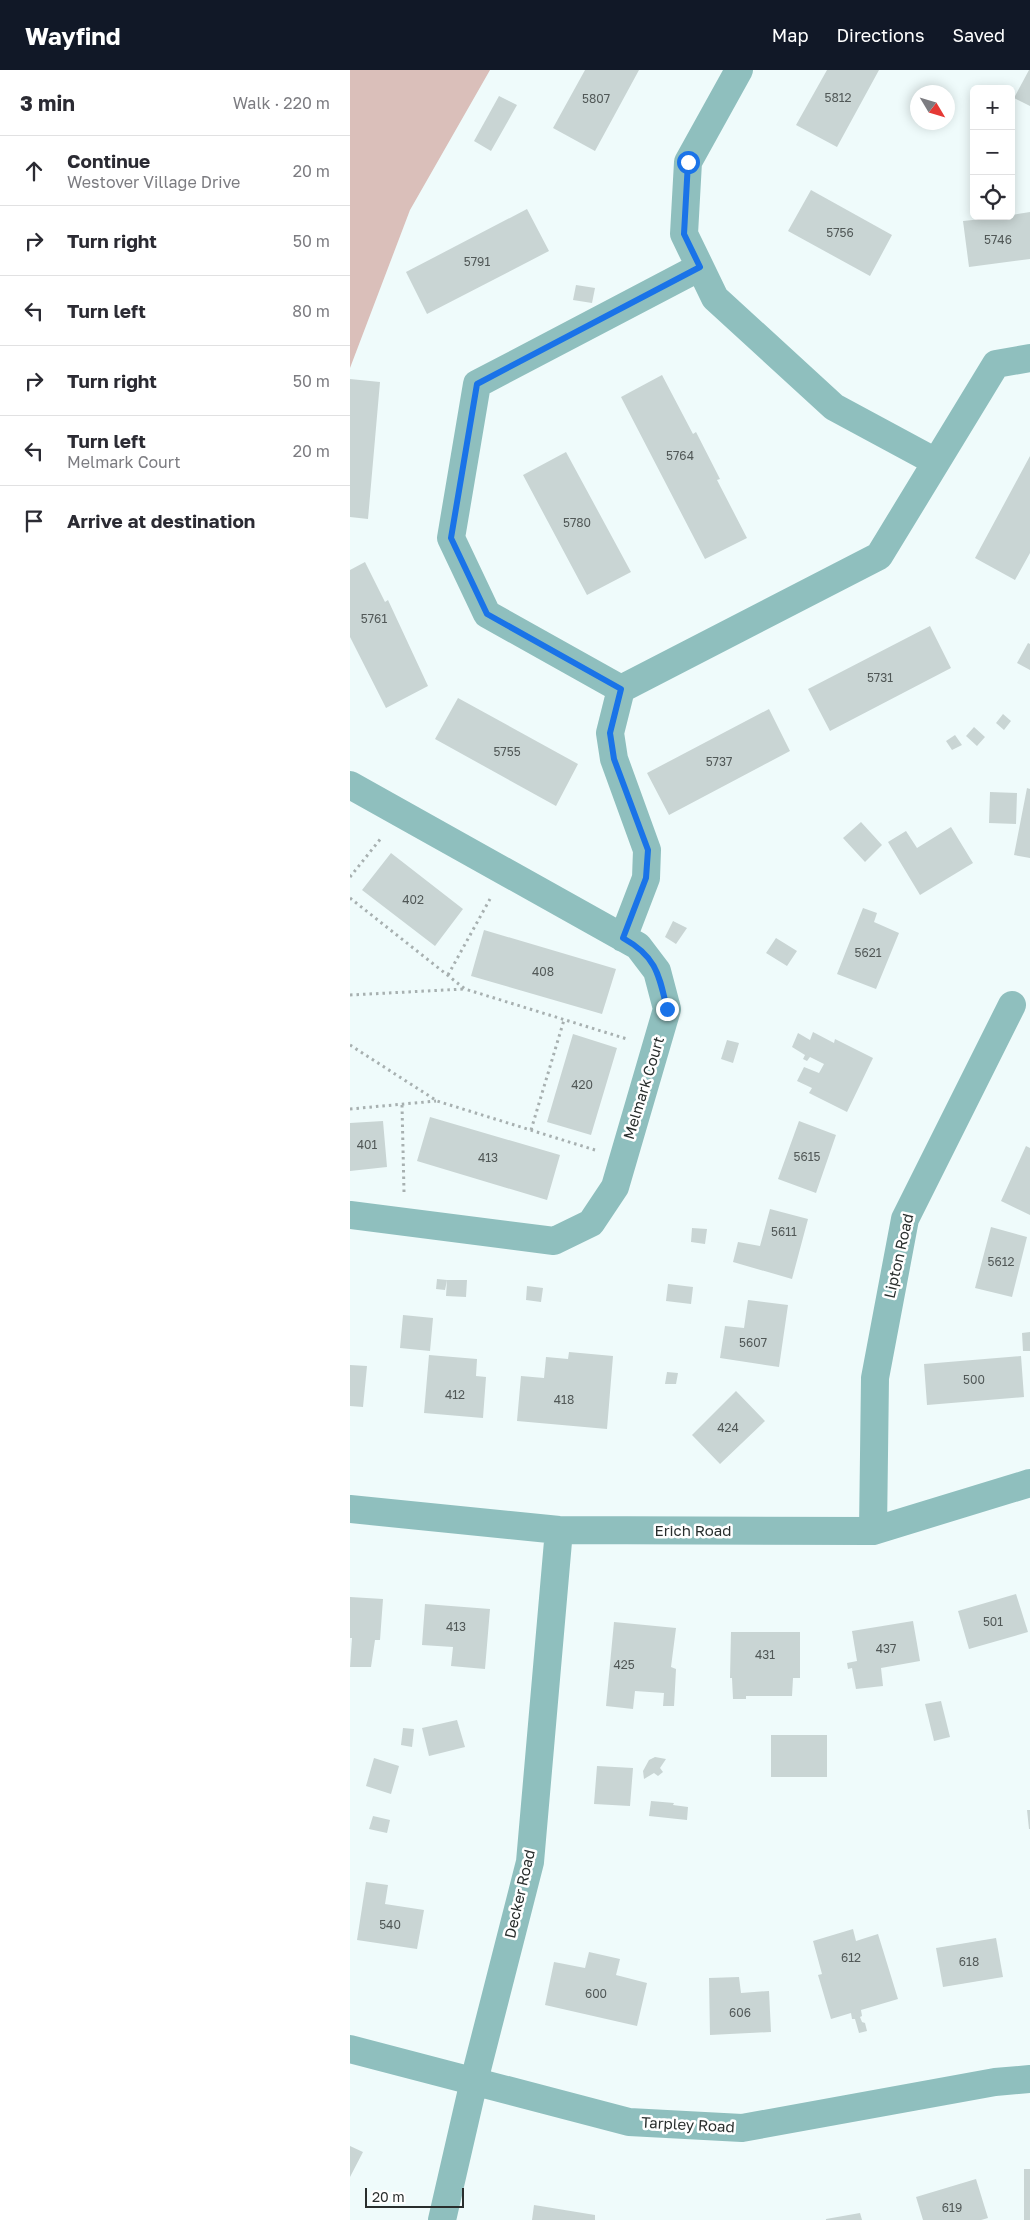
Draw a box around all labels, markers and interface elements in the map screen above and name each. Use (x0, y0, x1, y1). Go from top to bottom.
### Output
text: Wayfind (25, 21, 121, 50)
text: Map (772, 24, 808, 46)
text: Directions (836, 24, 924, 46)
text: Saved (952, 24, 1005, 46)
north arrow (910, 85, 955, 130)
map controls (970, 85, 1015, 220)
button: + (970, 85, 1015, 130)
text: 3 min (20, 90, 75, 116)
house number: 5812 (824, 90, 852, 105)
house number: 5807 (582, 91, 610, 106)
text: Walk · 220 m (233, 93, 330, 113)
button: − (970, 130, 1015, 175)
text: Continue (67, 149, 150, 172)
route start (677, 151, 700, 174)
icon: ahead (20, 157, 48, 185)
text: 20 m (293, 161, 330, 181)
text: Westover Village Drive (67, 172, 240, 192)
button: locate (970, 175, 1015, 220)
house number: 5756 (826, 225, 854, 240)
icon: right (20, 227, 48, 255)
text: Turn right (67, 229, 157, 252)
text: 50 m (293, 231, 330, 251)
house number: 5746 (984, 232, 1012, 247)
house number: 5791 (464, 254, 490, 269)
icon: left (20, 297, 48, 325)
text: Turn left (67, 299, 146, 322)
text: 80 m (292, 301, 330, 321)
icon: right (20, 367, 48, 395)
text: Turn right (67, 369, 157, 392)
text: 50 m (293, 371, 330, 391)
text: Turn left (67, 429, 146, 452)
icon: left (20, 437, 48, 465)
text: 20 m (293, 441, 330, 461)
house number: 5764 (666, 448, 694, 463)
text: Melmark Court (67, 452, 181, 472)
icon: arrive (20, 507, 48, 535)
text: Arrive at destination (67, 509, 255, 532)
house number: 5780 (563, 515, 591, 530)
house number: 5761 (361, 611, 387, 626)
house number: 5731 (867, 670, 893, 685)
house number: 5755 (493, 744, 521, 759)
house number: 5737 (706, 754, 732, 769)
house number: 402 (402, 892, 424, 907)
house number: 5621 (854, 945, 882, 960)
house number: 408 (532, 964, 554, 979)
route end (656, 998, 679, 1021)
street label: Melmark Court (619, 1034, 667, 1141)
house number: 420 (571, 1077, 593, 1092)
house number: 401 (357, 1137, 377, 1152)
house number: 5615 (793, 1149, 821, 1164)
house number: 413 (478, 1150, 498, 1165)
street label: Lipton Road (880, 1212, 917, 1300)
house number: 5611 (771, 1224, 797, 1239)
house number: 5612 (987, 1254, 1015, 1269)
house number: 5607 (739, 1335, 767, 1350)
house number: 500 (963, 1372, 985, 1387)
house number: 412 (445, 1387, 465, 1402)
house number: 418 (554, 1392, 574, 1407)
house number: 424 (717, 1420, 739, 1435)
street label: Erich Road (655, 1521, 731, 1539)
house number: 501 (983, 1614, 1003, 1629)
house number: 413 (446, 1619, 466, 1634)
house number: 437 (876, 1641, 896, 1656)
house number: 431 (755, 1647, 775, 1662)
house number: 425 (613, 1657, 635, 1672)
street label: Decker Road (500, 1848, 538, 1940)
house number: 540 (379, 1917, 401, 1932)
house number: 612 (841, 1950, 861, 1965)
house number: 618 (959, 1954, 979, 1969)
house number: 600 (585, 1986, 607, 2001)
house number: 606 (729, 2005, 751, 2020)
street label: Tarpley Road (641, 2113, 735, 2135)
scale bar (365, 2185, 464, 2208)
text: 20 m (372, 2188, 405, 2205)
house number: 619 (942, 2200, 962, 2215)

